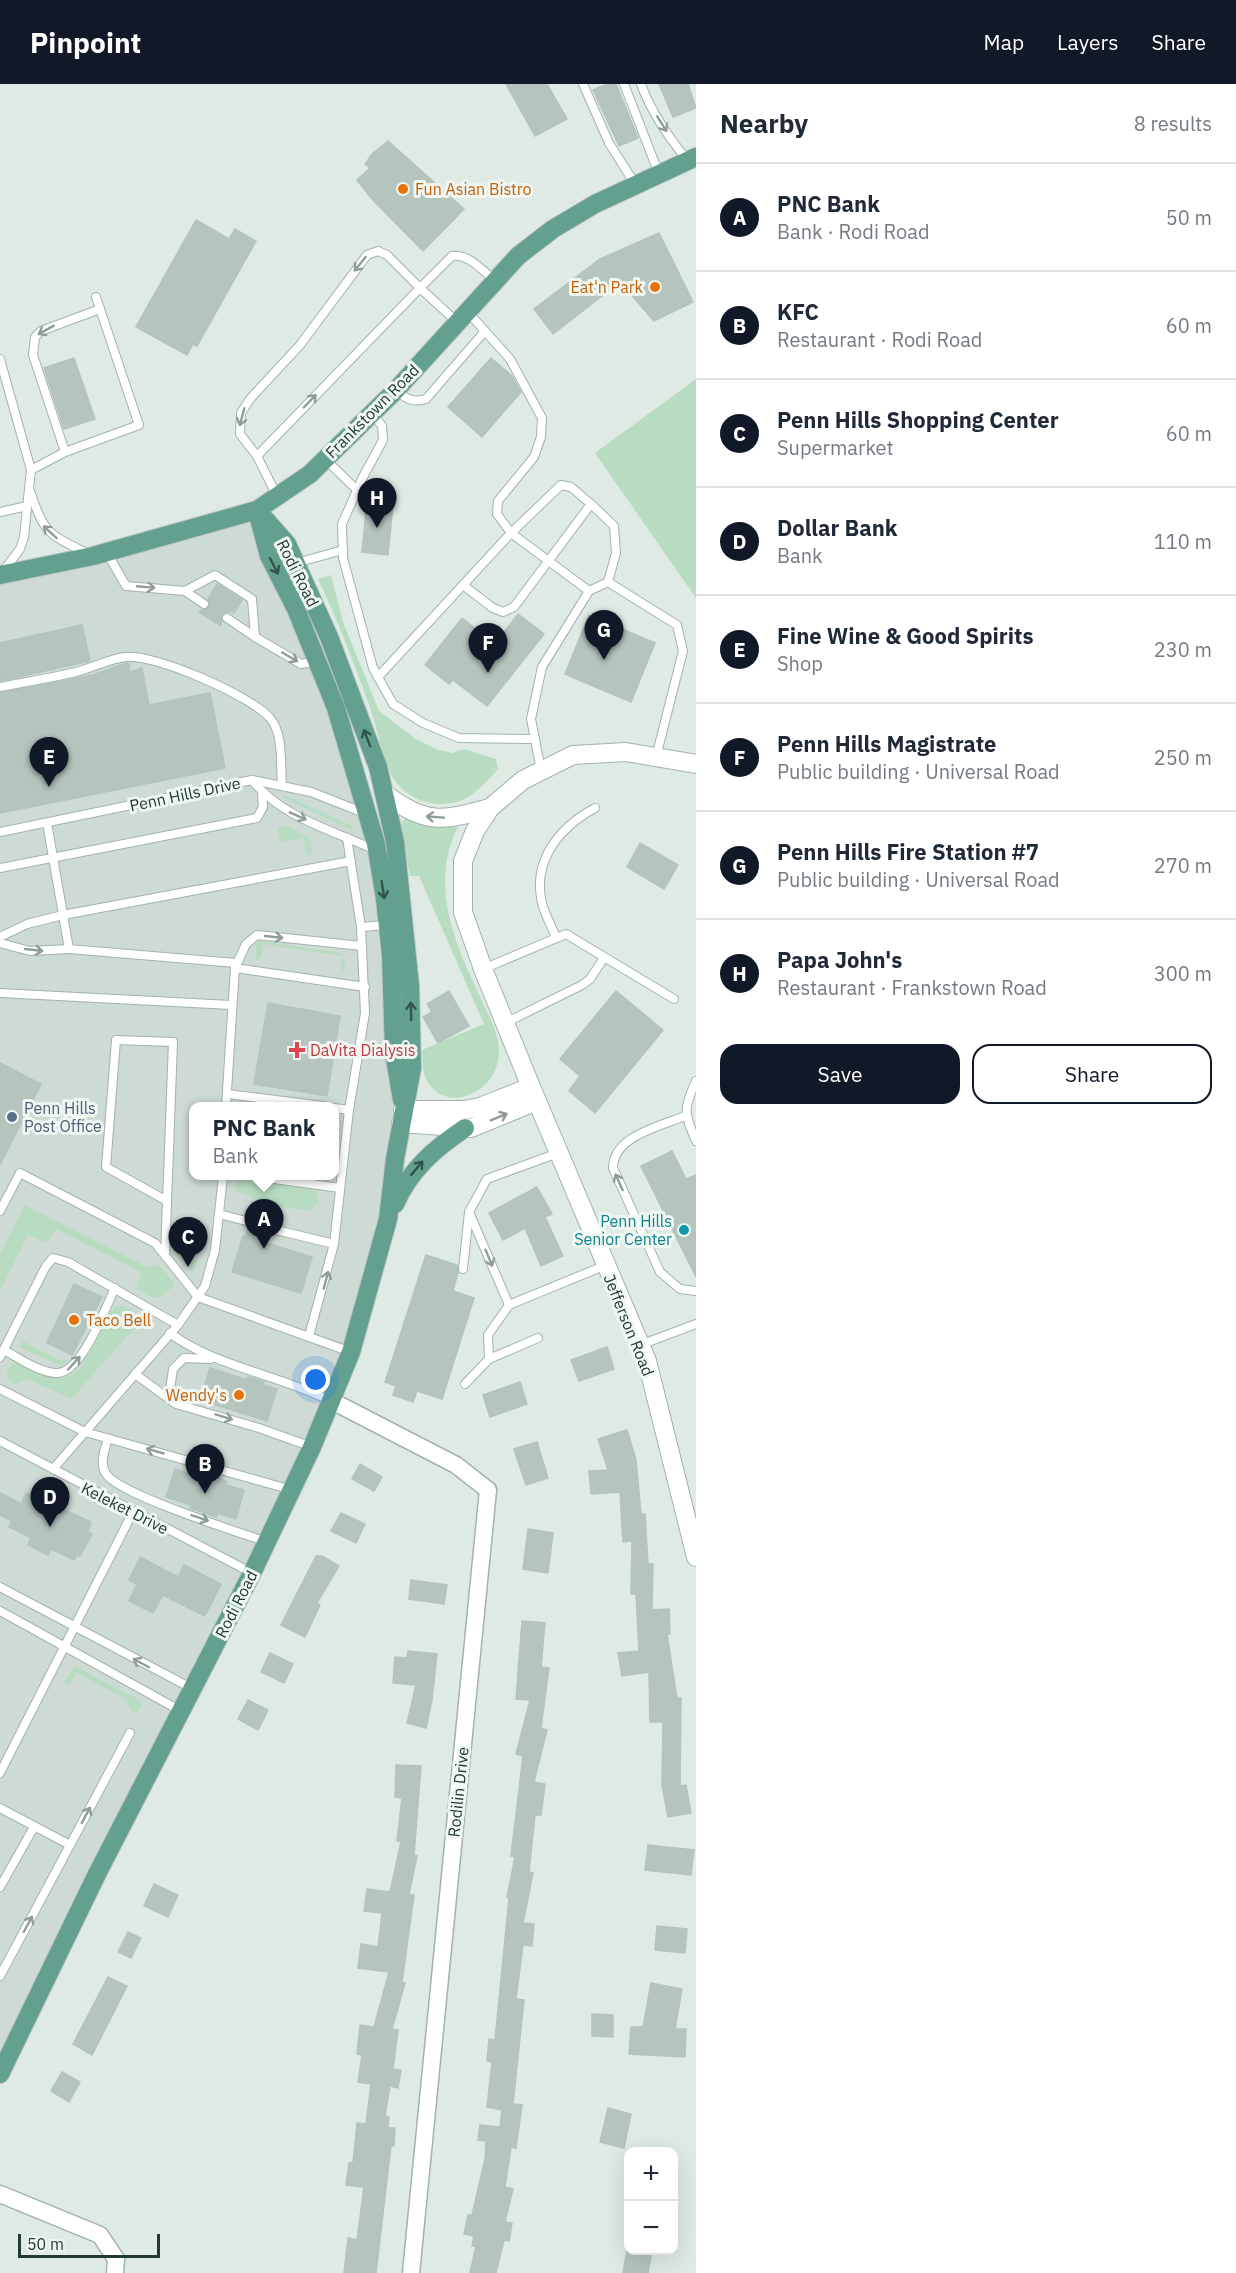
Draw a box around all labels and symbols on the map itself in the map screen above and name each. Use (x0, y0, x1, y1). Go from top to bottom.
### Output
one-way arrow (656, 115, 668, 132)
place label: Fun Asian Bistro (415, 179, 531, 199)
marker: Fun Asian Bistro (396, 182, 410, 196)
one-way arrow (353, 256, 367, 271)
place label: Eat'n Park (570, 277, 644, 297)
marker: Eat'n Park (648, 280, 662, 294)
one-way arrow (38, 324, 55, 336)
street label: Frankstown Road (321, 360, 423, 462)
one-way arrow (303, 394, 318, 409)
one-way arrow (235, 408, 246, 427)
pin: H (358, 478, 397, 528)
one-way arrow (43, 525, 58, 539)
street label: Rodi Road (273, 536, 323, 610)
one-way arrow (268, 556, 280, 574)
one-way arrow (136, 582, 156, 593)
pin: G (584, 610, 624, 660)
pin: F (468, 624, 508, 673)
one-way arrow (281, 652, 298, 664)
one-way arrow (361, 729, 372, 748)
pin: E (29, 738, 68, 787)
street label: Penn Hills Drive (128, 772, 242, 816)
one-way arrow (288, 810, 306, 822)
one-way arrow (426, 811, 445, 822)
one-way arrow (378, 879, 389, 899)
one-way arrow (263, 931, 283, 942)
one-way arrow (24, 945, 44, 956)
one-way arrow (405, 1001, 417, 1021)
place label: DaVita Dialysis (310, 1040, 415, 1060)
marker: DaVita Dialysis (288, 1041, 306, 1059)
place label: Penn Hills Post Office (24, 1098, 102, 1136)
marker: Penn Hills Post Office (5, 1110, 19, 1124)
one-way arrow (490, 1111, 508, 1122)
one-way arrow (410, 1160, 423, 1176)
one-way arrow (613, 1173, 624, 1192)
pin: A (244, 1200, 284, 1249)
place label: Penn Hills Senior Center (574, 1211, 672, 1249)
pin: C (168, 1218, 207, 1267)
marker: Penn Hills Senior Center (677, 1223, 691, 1237)
one-way arrow (484, 1249, 495, 1267)
one-way arrow (321, 1271, 333, 1290)
street label: Jefferson Road (599, 1271, 659, 1379)
place label: Taco Bell (86, 1310, 151, 1330)
marker: Taco Bell (67, 1313, 81, 1327)
one-way arrow (67, 1356, 81, 1371)
your location (301, 1365, 330, 1394)
place label: Wendy's (166, 1385, 227, 1405)
marker: Wendy's (232, 1388, 246, 1402)
one-way arrow (214, 1412, 233, 1423)
pin: B (186, 1444, 224, 1494)
one-way arrow (146, 1445, 165, 1457)
street label: Keleket Drive (78, 1477, 172, 1539)
pin: D (31, 1478, 70, 1527)
one-way arrow (190, 1514, 209, 1525)
street label: Rodi Road (211, 1567, 261, 1641)
one-way arrow (133, 1657, 151, 1668)
street label: Rodilin Drive (443, 1746, 473, 1838)
one-way arrow (81, 1806, 93, 1824)
one-way arrow (23, 1916, 34, 1934)
scale bar (18, 2231, 160, 2258)

